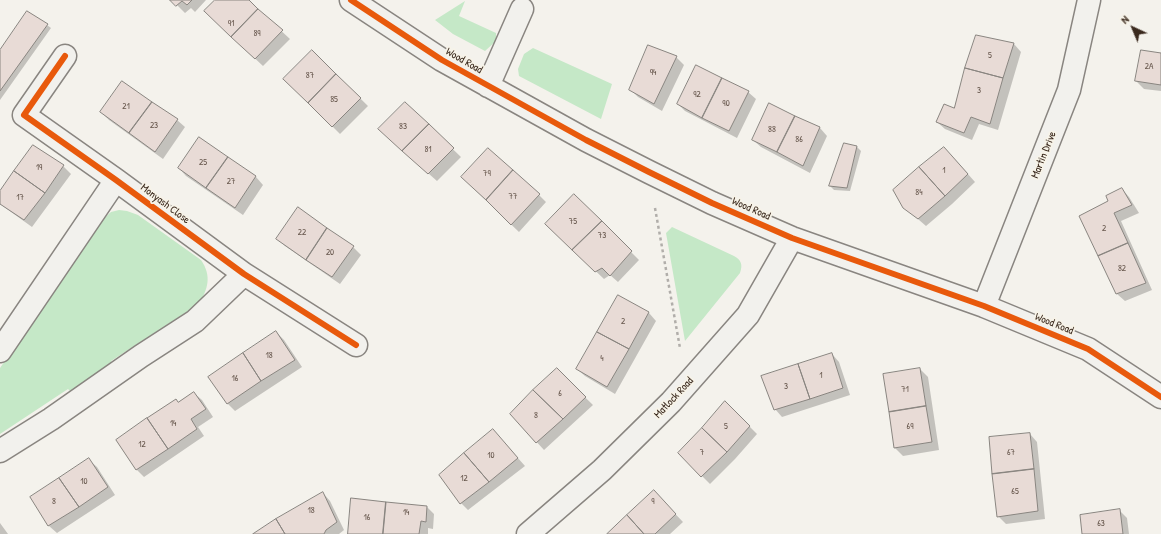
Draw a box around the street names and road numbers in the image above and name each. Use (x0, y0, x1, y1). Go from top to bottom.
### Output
street label: Wood Road (443, 45, 485, 77)
street label: Martin Drive (1029, 130, 1059, 180)
street label: Monyash Close (138, 181, 192, 227)
street label: Wood Road (730, 195, 772, 223)
street label: Wood Road (1033, 310, 1075, 338)
street label: Matlock Road (652, 375, 696, 421)

